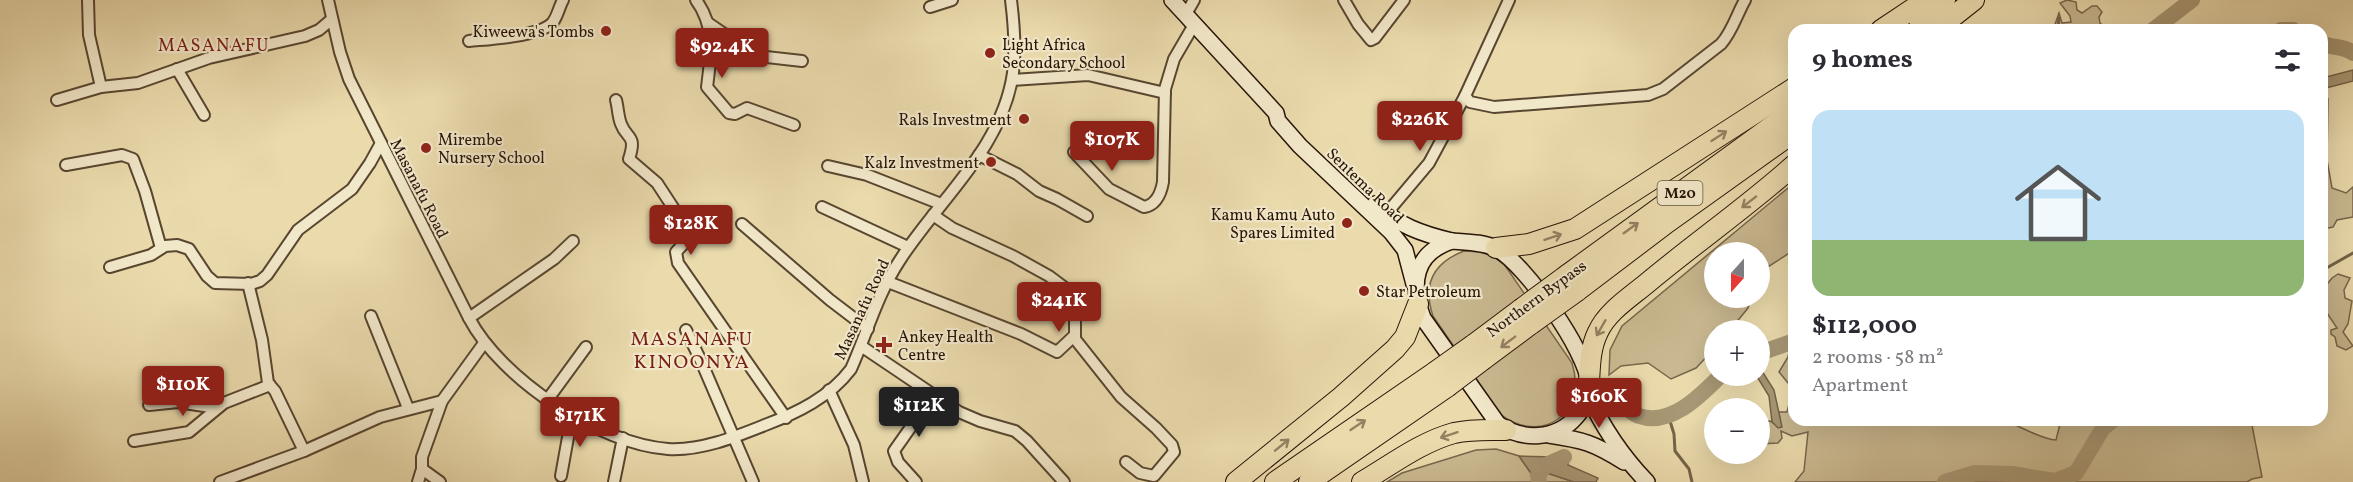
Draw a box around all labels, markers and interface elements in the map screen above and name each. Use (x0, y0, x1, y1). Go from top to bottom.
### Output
place label: Kiweewa's Tombs (473, 22, 594, 44)
marker: Kiweewa's Tombs (599, 24, 613, 38)
pin: $92.4K (673, 28, 771, 79)
text: $92.4K (690, 33, 754, 61)
district label: MASANAFU (158, 34, 270, 59)
place label: Light Africa Secondary School (1002, 35, 1126, 75)
text: 9 homes (1812, 42, 1913, 78)
icon: filters (2271, 44, 2304, 77)
marker: Light Africa Secondary School (983, 46, 997, 60)
pin: $226K (1378, 101, 1462, 152)
text: $226K (1391, 106, 1449, 134)
place label: Rals Investment (898, 110, 1012, 132)
marker: Rals Investment (1017, 112, 1031, 126)
pin: $107K (1070, 121, 1154, 172)
text: $107K (1084, 126, 1140, 154)
place label: Mirembe Nursery School (438, 130, 545, 170)
one-way arrow (1711, 130, 1728, 143)
street label: Masanafu Road (384, 135, 453, 242)
marker: Mirembe Nursery School (419, 141, 433, 155)
street label: Sentema Road (1321, 144, 1408, 229)
icon: home (2004, 149, 2112, 257)
place label: Kalz Investment (864, 153, 979, 175)
marker: Kalz Investment (984, 155, 998, 169)
road number: M20 (1658, 181, 1702, 205)
one-way arrow (1742, 196, 1758, 209)
pin: $128K (649, 205, 733, 256)
place label: Kamu Kamu Auto Spares Limited (1211, 205, 1335, 245)
text: $128K (664, 210, 718, 238)
marker: Kamu Kamu Auto Spares Limited (1340, 216, 1354, 230)
one-way arrow (1622, 222, 1638, 235)
one-way arrow (1543, 231, 1562, 242)
north arrow (1704, 242, 1770, 308)
map controls (1704, 242, 1770, 464)
street label: Masanafu Road (830, 256, 896, 364)
street label: Northern Bypass (1483, 256, 1592, 343)
pin: $241K (1017, 282, 1101, 333)
place label: Star Petroleum (1376, 282, 1481, 304)
marker: Star Petroleum (1357, 284, 1371, 298)
text: $241K (1031, 287, 1087, 315)
text: $112,000 (1812, 308, 1917, 344)
one-way arrow (1595, 319, 1607, 336)
button: + (1704, 320, 1770, 386)
district label: MASANAFU KINOONYA (630, 326, 754, 377)
place label: Ankey Health Centre (898, 327, 994, 367)
one-way arrow (1500, 335, 1516, 348)
marker: Ankey Health Centre (875, 336, 893, 354)
text: 2 rooms · 58 m² (1812, 344, 1943, 372)
pin: $110K (141, 366, 225, 417)
text: $110K (156, 371, 210, 399)
text: Apartment (1812, 372, 1908, 400)
pin: $160K (1557, 378, 1641, 429)
text: $160K (1571, 383, 1627, 411)
pin: $112K (877, 387, 961, 438)
text: $112K (893, 392, 945, 420)
pin: $171K (538, 397, 622, 448)
button: − (1704, 398, 1770, 464)
text: $171K (554, 402, 606, 430)
one-way arrow (1349, 419, 1366, 431)
one-way arrow (1440, 431, 1459, 442)
one-way arrow (1274, 438, 1289, 452)

